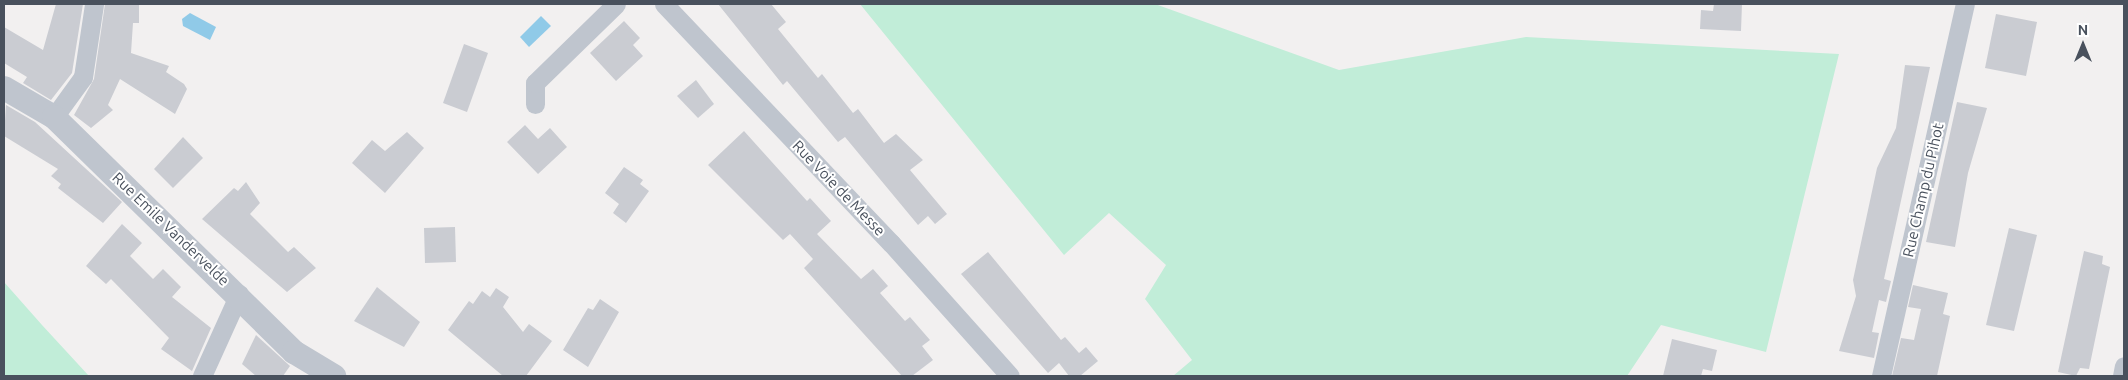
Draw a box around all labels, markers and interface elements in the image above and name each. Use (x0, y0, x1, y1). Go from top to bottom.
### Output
north arrow (2058, 20, 2108, 70)
text: N (2078, 22, 2088, 38)
street label: Rue Champ du Pihot (1899, 121, 1947, 259)
street label: Rue Voie de Messe (789, 136, 889, 240)
street label: Rue Emile Vandervelde (109, 169, 233, 289)

